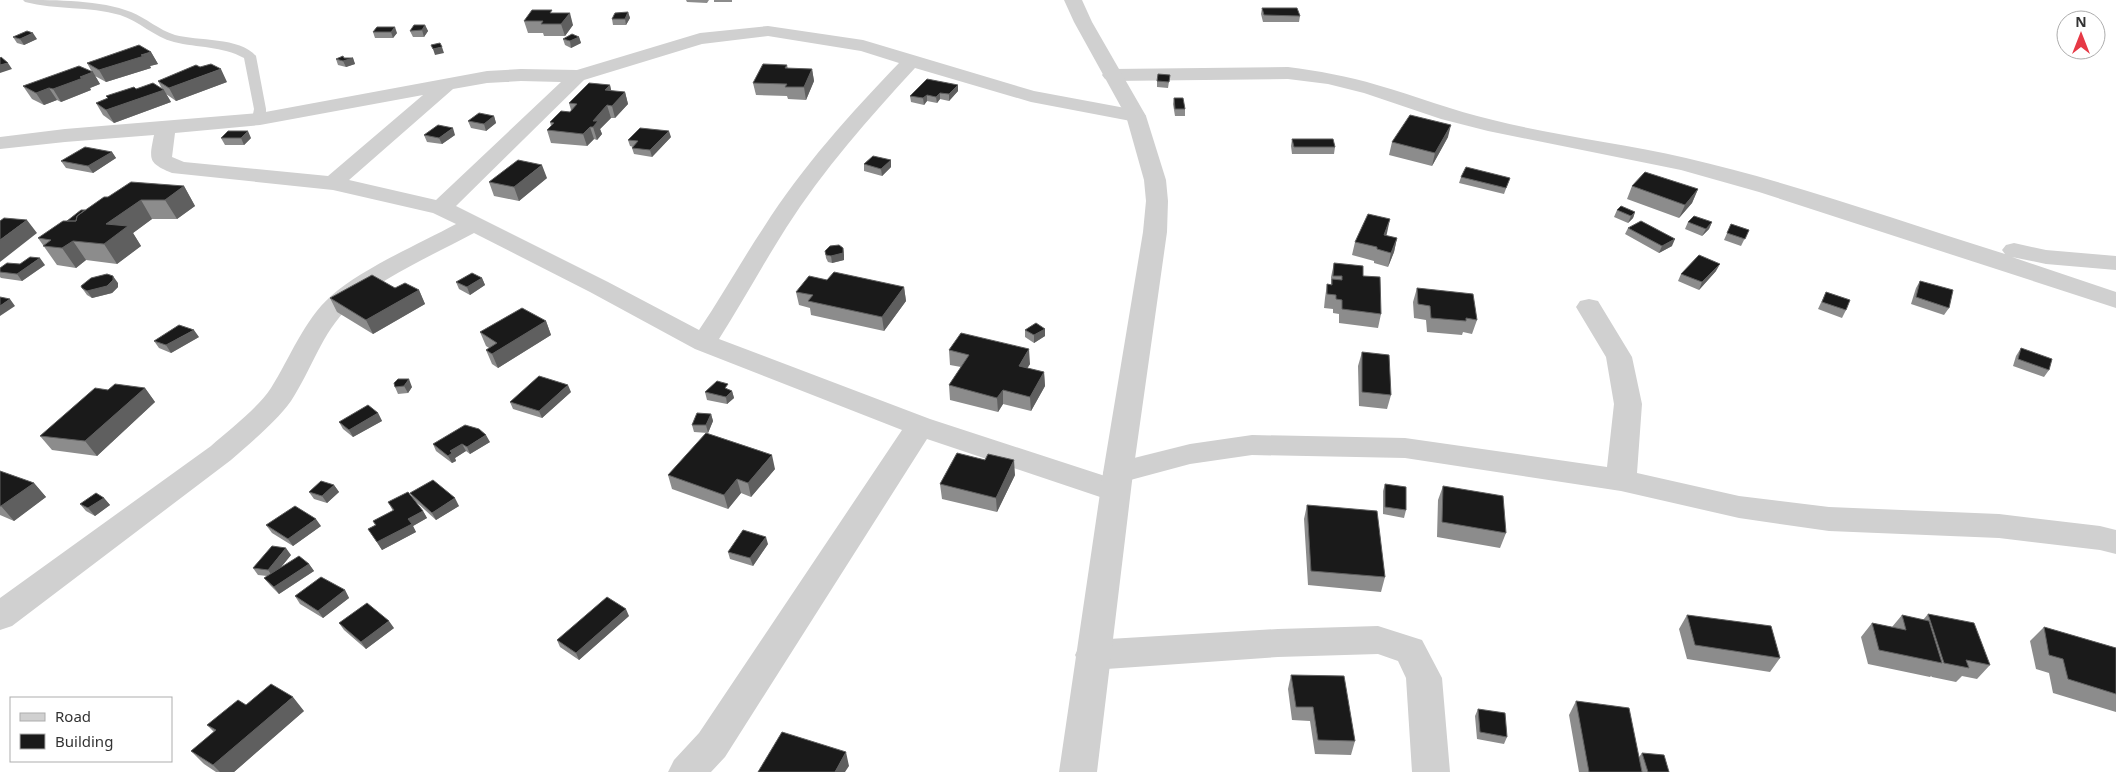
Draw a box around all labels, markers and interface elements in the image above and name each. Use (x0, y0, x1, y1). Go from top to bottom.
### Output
north arrow (2056, 10, 2106, 60)
text: N (2075, 12, 2087, 31)
legend (10, 697, 172, 762)
text: Road (55, 706, 91, 726)
text: Building (55, 731, 113, 751)

